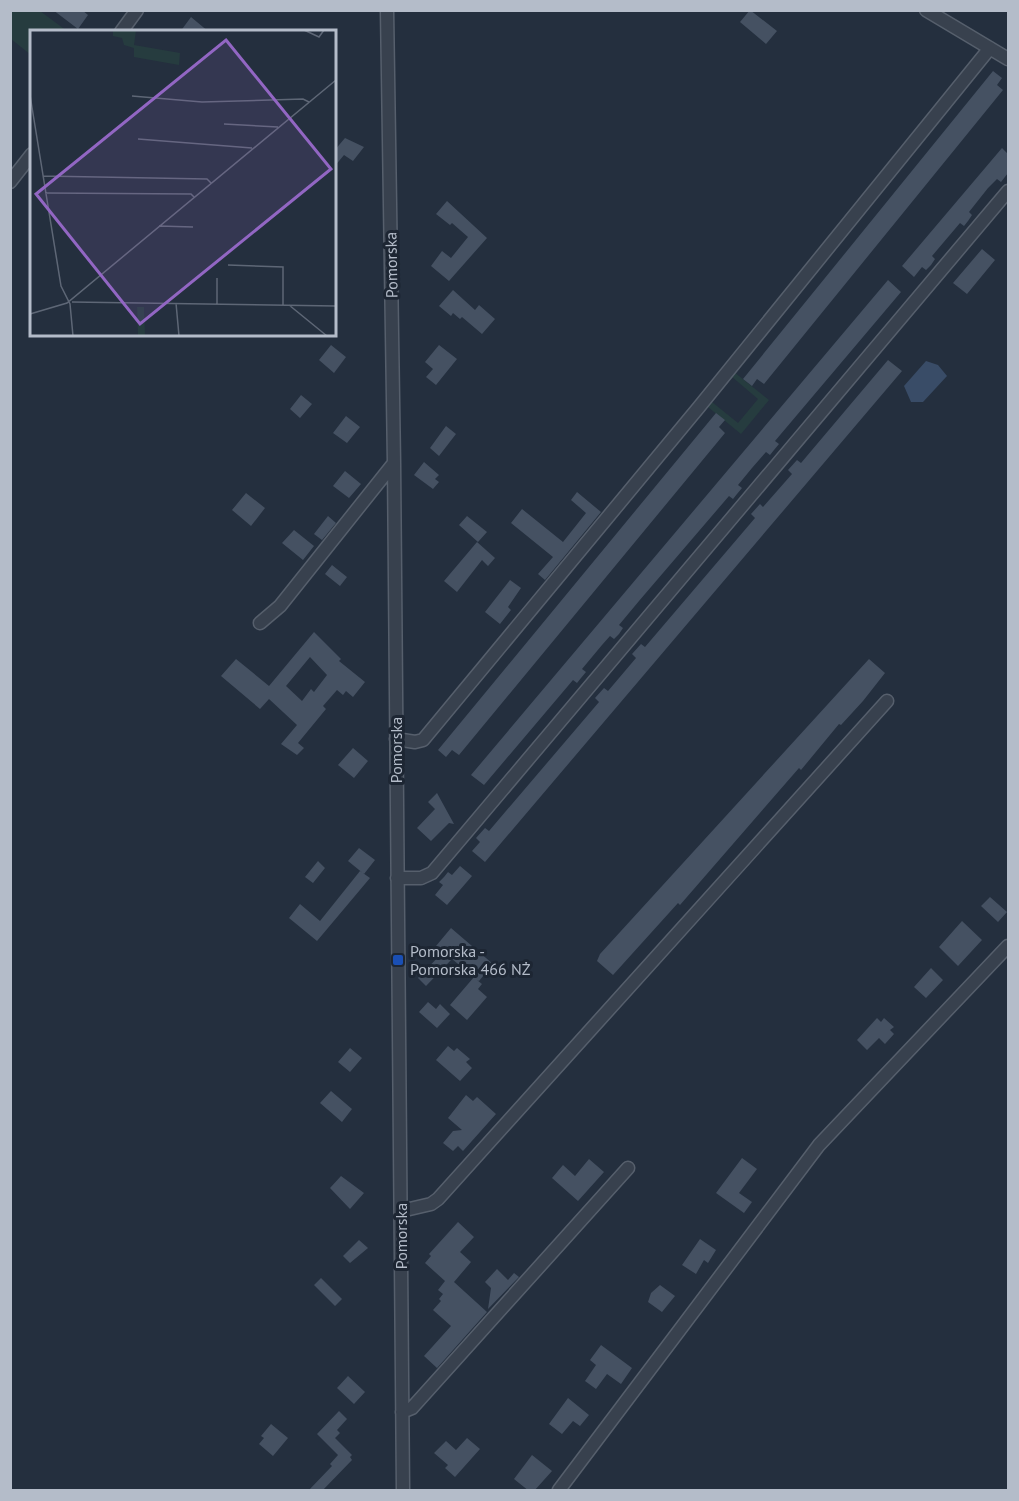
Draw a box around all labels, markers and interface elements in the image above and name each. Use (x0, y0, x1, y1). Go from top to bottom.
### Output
inset map (30, 30, 336, 336)
street label: Pomorska (380, 232, 402, 298)
street label: Pomorska (386, 717, 406, 783)
place label: Pomorska - Pomorska 466 NŻ (410, 941, 531, 979)
marker: Pomorska - Pomorska 466 NŻ (391, 953, 405, 967)
street label: Pomorska (391, 1203, 411, 1269)

